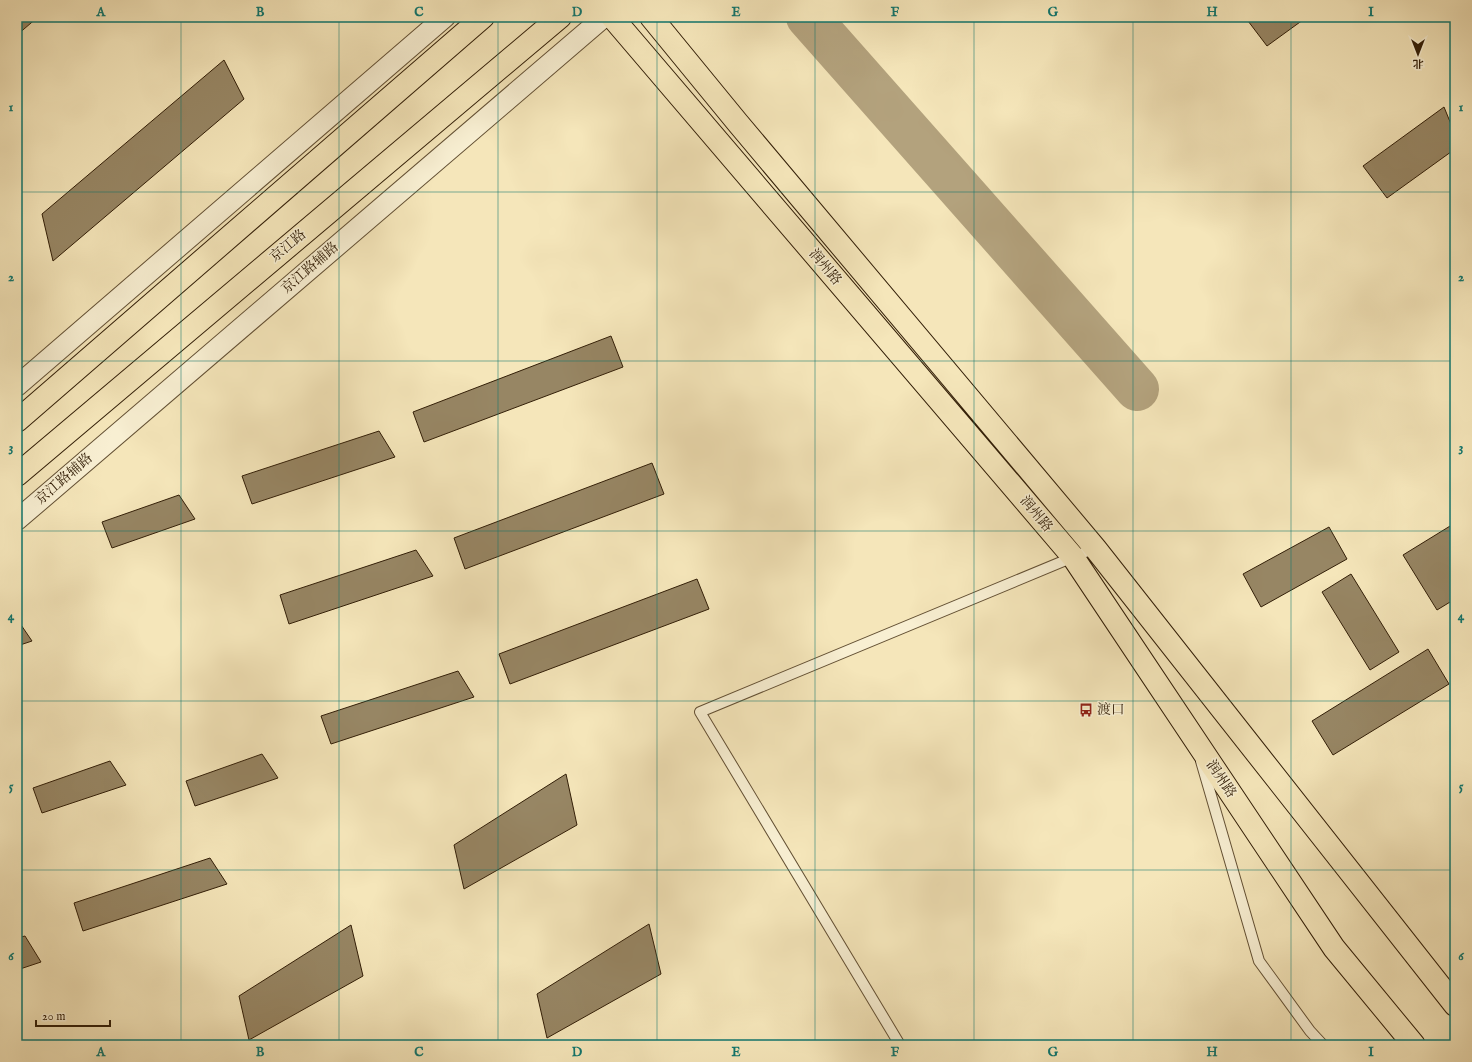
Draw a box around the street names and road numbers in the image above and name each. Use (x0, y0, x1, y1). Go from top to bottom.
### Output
street label: 京江路 (266, 226, 310, 266)
street label: 京江路辅路 (278, 238, 342, 298)
street label: 润州路 (805, 245, 845, 289)
street label: 京江路辅路 (32, 449, 96, 509)
street label: 润州路 (1016, 492, 1056, 536)
street label: 润州路 (1202, 757, 1240, 801)

